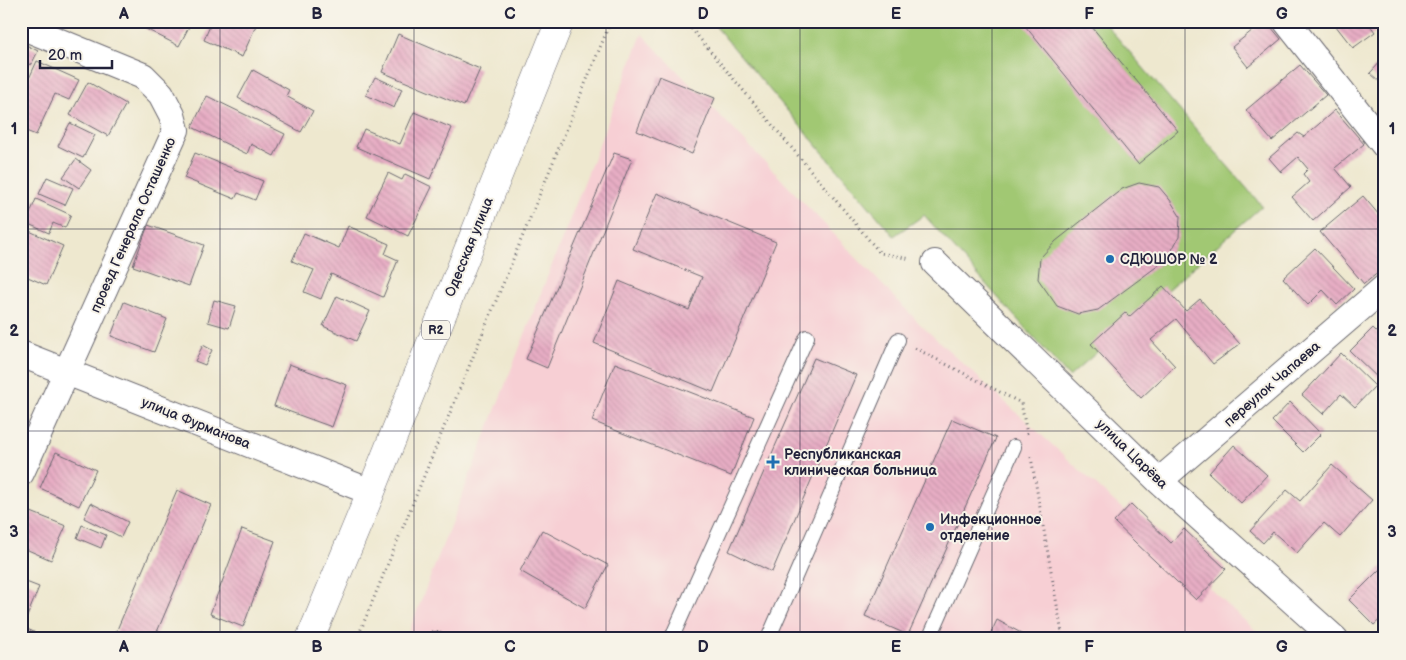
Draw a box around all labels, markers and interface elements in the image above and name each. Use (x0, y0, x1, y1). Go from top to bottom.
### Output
text: A (118, 5, 129, 24)
text: B (311, 5, 323, 24)
text: C (504, 5, 516, 24)
text: D (697, 5, 709, 24)
text: E (891, 5, 901, 24)
text: F (1084, 5, 1094, 24)
text: G (1276, 5, 1288, 24)
scale bar (40, 38, 112, 70)
text: 20 m (48, 46, 82, 65)
text: 1 (11, 120, 17, 139)
text: 1 (1389, 120, 1395, 139)
street label: проезд Генерала Осташенко (87, 135, 179, 315)
street label: Одесская улица (441, 194, 497, 299)
place label: СДЮШОР № 2 (1120, 251, 1218, 268)
marker: СДЮШОР № 2 (1104, 253, 1116, 265)
road number: R2 (422, 320, 450, 340)
text: 2 (9, 322, 19, 341)
text: 2 (1387, 322, 1397, 341)
street label: переулок Чапаева (1220, 337, 1324, 430)
street label: улица Фурманова (139, 393, 254, 453)
street label: улица Царёва (1093, 416, 1172, 493)
place label: Республиканская клиническая больница (784, 446, 937, 479)
marker: Республиканская клиническая больница (766, 455, 780, 469)
place label: Инфекционное отделение (940, 511, 1042, 544)
marker: Инфекционное отделение (924, 521, 936, 533)
text: 3 (9, 523, 19, 542)
text: 3 (1387, 523, 1397, 542)
text: A (118, 638, 129, 657)
text: B (311, 638, 323, 657)
text: C (504, 638, 516, 657)
text: D (697, 638, 709, 657)
text: E (891, 638, 901, 657)
text: F (1084, 638, 1094, 657)
text: G (1276, 638, 1288, 657)

